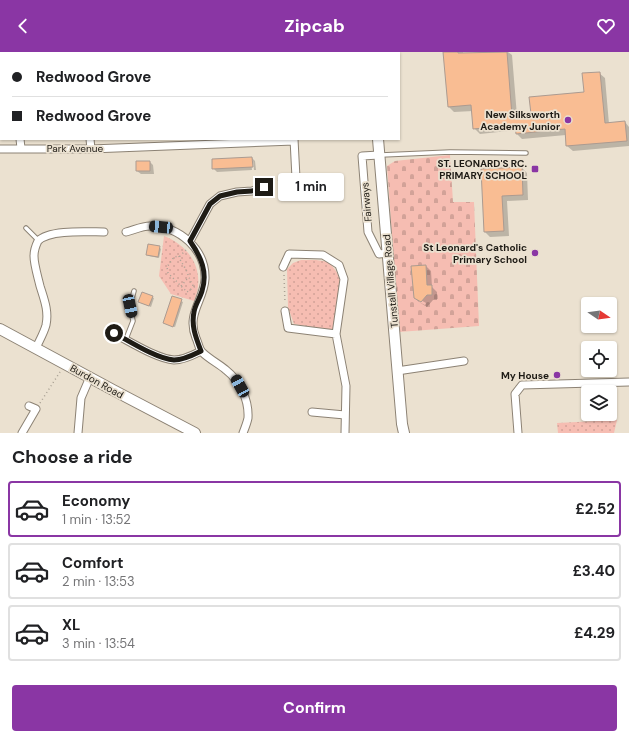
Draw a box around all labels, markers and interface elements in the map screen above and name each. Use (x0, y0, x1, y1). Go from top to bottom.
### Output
text: Zipcab (284, 14, 345, 38)
icon: back (12, 15, 34, 37)
icon: heart (595, 15, 617, 37)
text: Redwood Grove (36, 67, 151, 87)
text: Redwood Grove (36, 106, 151, 126)
place label: New Silksworth Academy Junior (480, 108, 560, 133)
marker: New Silksworth Academy Junior (563, 115, 573, 125)
street label: Park Avenue (47, 142, 104, 155)
place label: ST. LEONARD'S RC. PRIMARY SCHOOL (437, 157, 527, 182)
marker: ST. LEONARD'S RC. PRIMARY SCHOOL (530, 164, 540, 174)
callout: 1 min (278, 173, 344, 201)
route end (255, 178, 273, 196)
text: 1 min (295, 178, 327, 195)
street label: Fairways (358, 182, 375, 222)
car (149, 220, 173, 234)
street label: Tunstall Village Road (380, 234, 401, 328)
place label: St Leonard's Catholic Primary School (423, 241, 527, 266)
marker: St Leonard's Catholic Primary School (530, 248, 540, 258)
car (122, 293, 138, 319)
north arrow (581, 297, 617, 333)
map controls (581, 297, 617, 421)
route start (105, 324, 123, 342)
button: locate (581, 341, 617, 377)
street label: Burdon Road (68, 361, 126, 401)
place label: My House (501, 369, 549, 382)
marker: My House (552, 370, 562, 380)
car (229, 373, 251, 399)
button: layers (581, 385, 617, 421)
text: Choose a ride (12, 445, 133, 469)
icon: car (14, 491, 50, 527)
text: Economy (62, 491, 130, 511)
text: £2.52 (575, 499, 615, 519)
text: 1 min · 13:52 (62, 511, 131, 528)
icon: car (14, 553, 50, 589)
text: Comfort (62, 553, 123, 573)
text: £3.40 (572, 561, 615, 581)
text: 2 min · 13:53 (62, 573, 135, 590)
icon: car (14, 615, 50, 651)
text: XL (62, 615, 80, 635)
text: £4.29 (574, 623, 615, 643)
text: 3 min · 13:54 (62, 635, 135, 652)
button: Confirm (12, 685, 617, 731)

